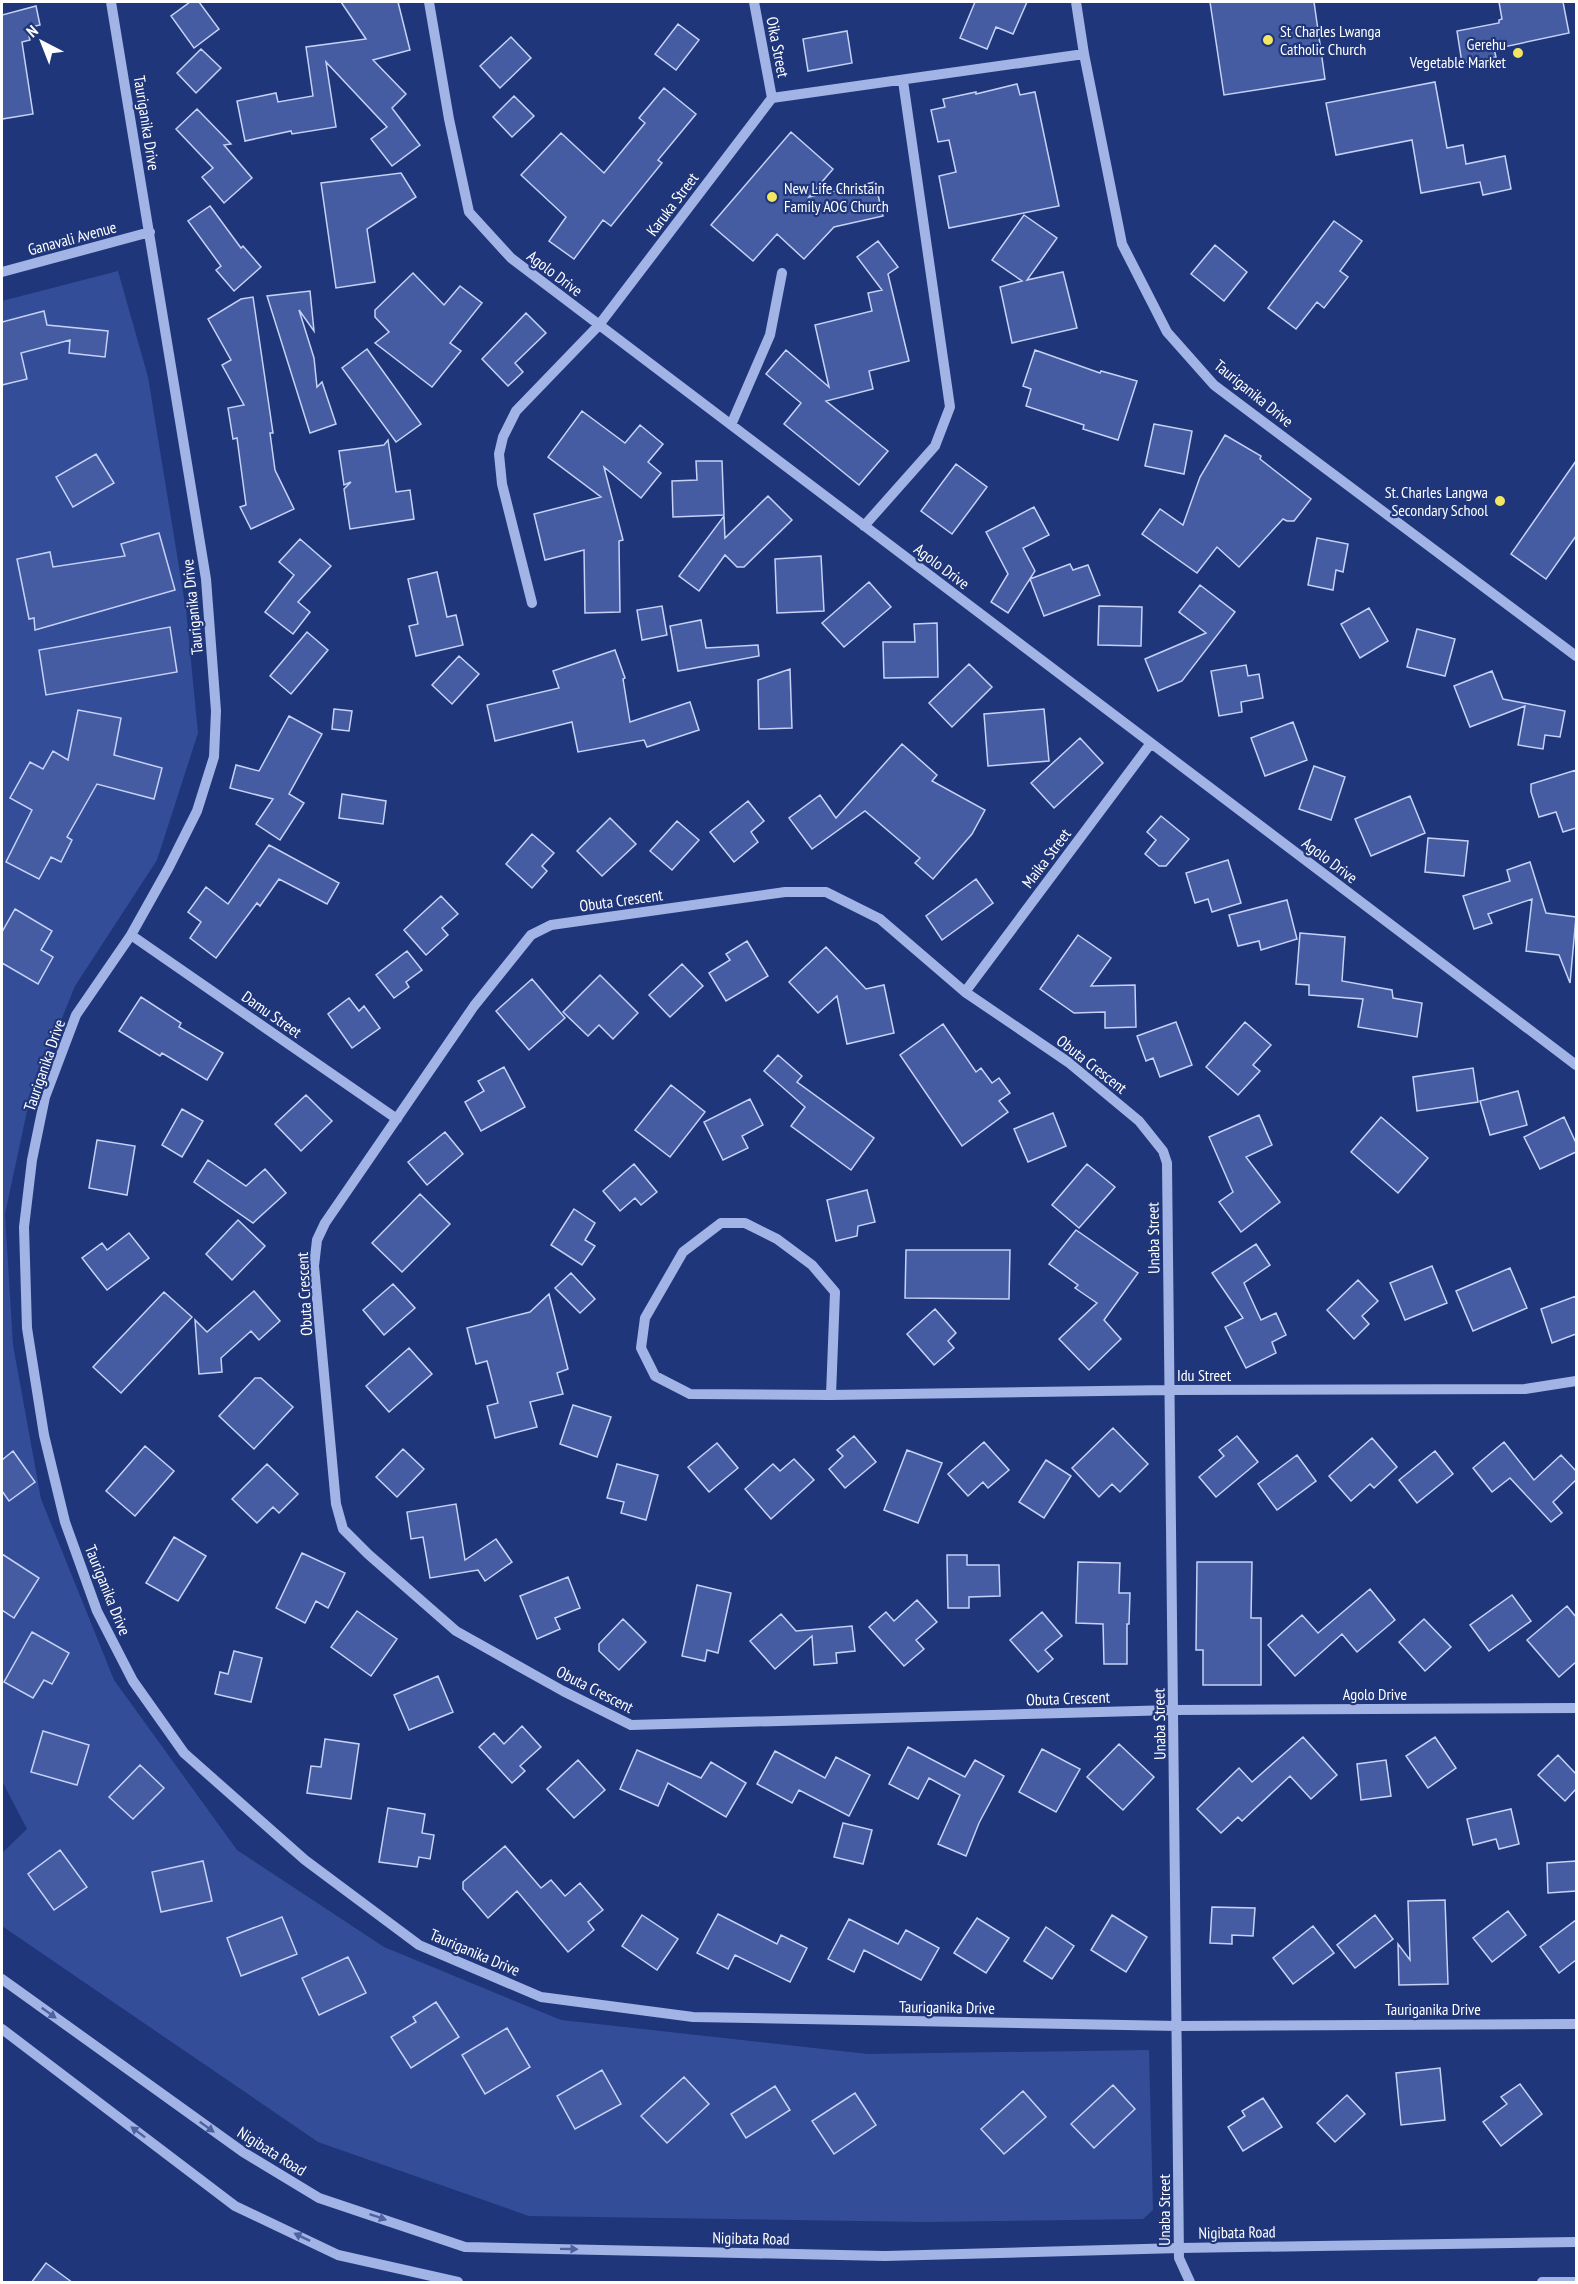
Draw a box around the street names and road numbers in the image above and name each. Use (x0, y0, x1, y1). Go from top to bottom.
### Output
street label: Oika Street (762, 15, 794, 80)
street label: Tauriganika Drive (130, 74, 164, 172)
street label: Karuka Street (642, 168, 703, 240)
street label: Ganavali Avenue (25, 217, 119, 259)
street label: Agolo Drive (523, 246, 587, 300)
street label: Tauriganika Drive (1210, 355, 1298, 431)
street label: Agolo Drive (910, 539, 974, 593)
street label: Tauriganika Drive (177, 558, 207, 656)
street label: Maika Street (1017, 824, 1075, 892)
street label: Agolo Drive (1298, 833, 1362, 887)
street label: Obuta Crescent (578, 884, 664, 916)
street label: Damu Street (238, 986, 306, 1042)
street label: Tauriganika Drive (19, 1016, 69, 1114)
street label: Obuta Crescent (1053, 1030, 1132, 1098)
street label: Unaba Street (1142, 1201, 1164, 1274)
street label: Obuta Crescent (292, 1251, 316, 1336)
street label: Idu Street (1177, 1365, 1232, 1385)
street label: Tauriganika Drive (81, 1542, 135, 1638)
street label: Obuta Crescent (553, 1661, 637, 1717)
street label: Agolo Drive (1343, 1684, 1407, 1704)
street label: Obuta Crescent (1026, 1687, 1111, 1709)
street label: Unaba Street (1148, 1687, 1170, 1760)
street label: Tauriganika Drive (427, 1924, 523, 1980)
street label: Tauriganika Drive (899, 1996, 995, 2018)
street label: Tauriganika Drive (1385, 1999, 1481, 2019)
street label: Nigibata Road (234, 2122, 310, 2180)
street label: Unaba Street (1154, 2174, 1174, 2246)
street label: Nigibata Road (1198, 2221, 1276, 2243)
street label: Nigibata Road (712, 2227, 790, 2249)

